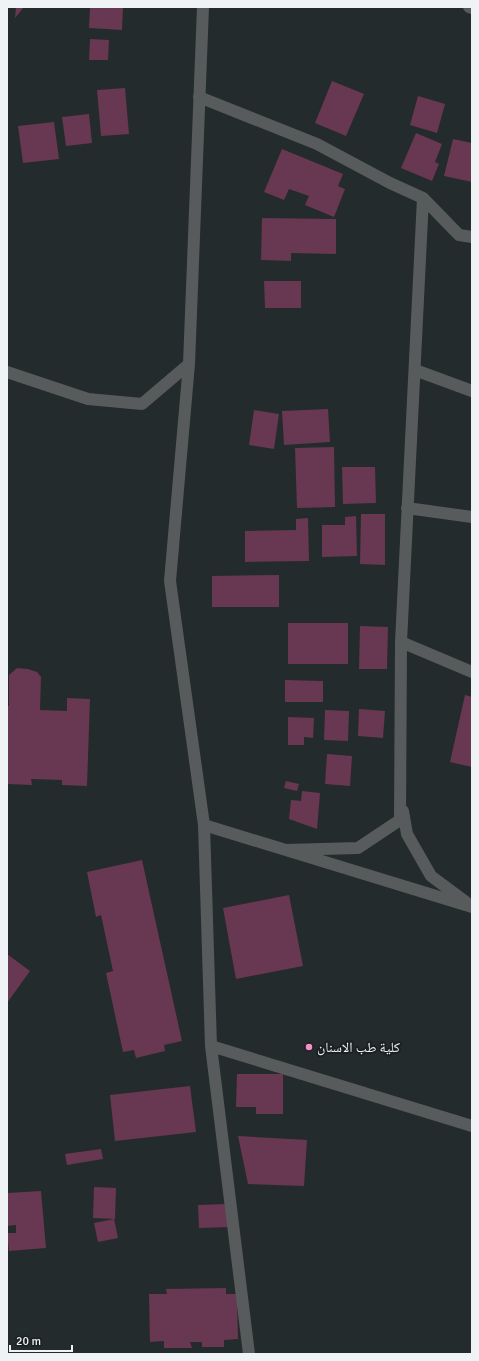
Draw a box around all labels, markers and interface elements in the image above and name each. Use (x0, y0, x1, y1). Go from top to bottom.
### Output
place label: كلية طب الاسنان (317, 1039, 400, 1056)
marker: كلية طب الاسنان (304, 1042, 314, 1052)
scale bar (10, 1327, 72, 1353)
text: 20 m (16, 1334, 41, 1349)

